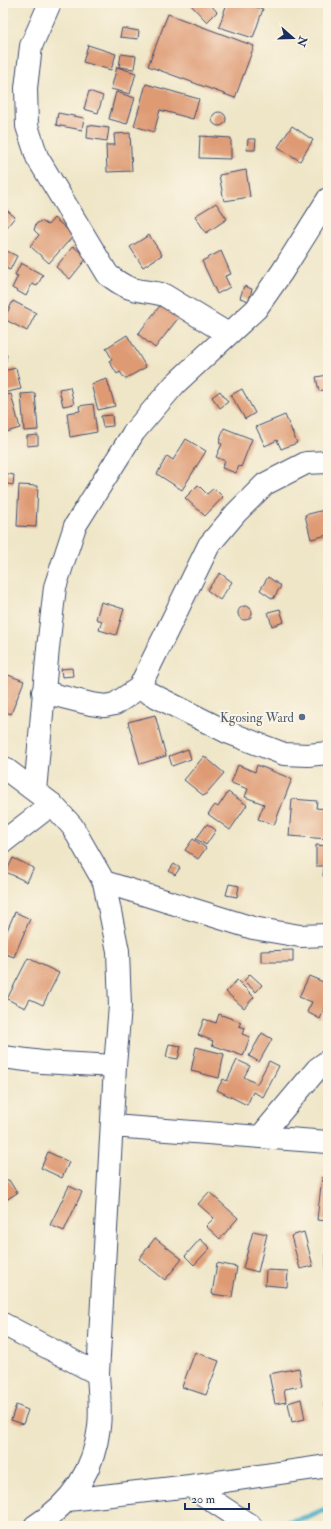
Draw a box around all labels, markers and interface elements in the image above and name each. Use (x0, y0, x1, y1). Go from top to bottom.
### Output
north arrow (273, 18, 313, 58)
text: N (294, 33, 310, 49)
place label: Kgosing Ward (220, 710, 295, 726)
marker: Kgosing Ward (297, 712, 307, 722)
scale bar (185, 1485, 249, 1511)
text: 20 m (191, 1492, 216, 1507)

